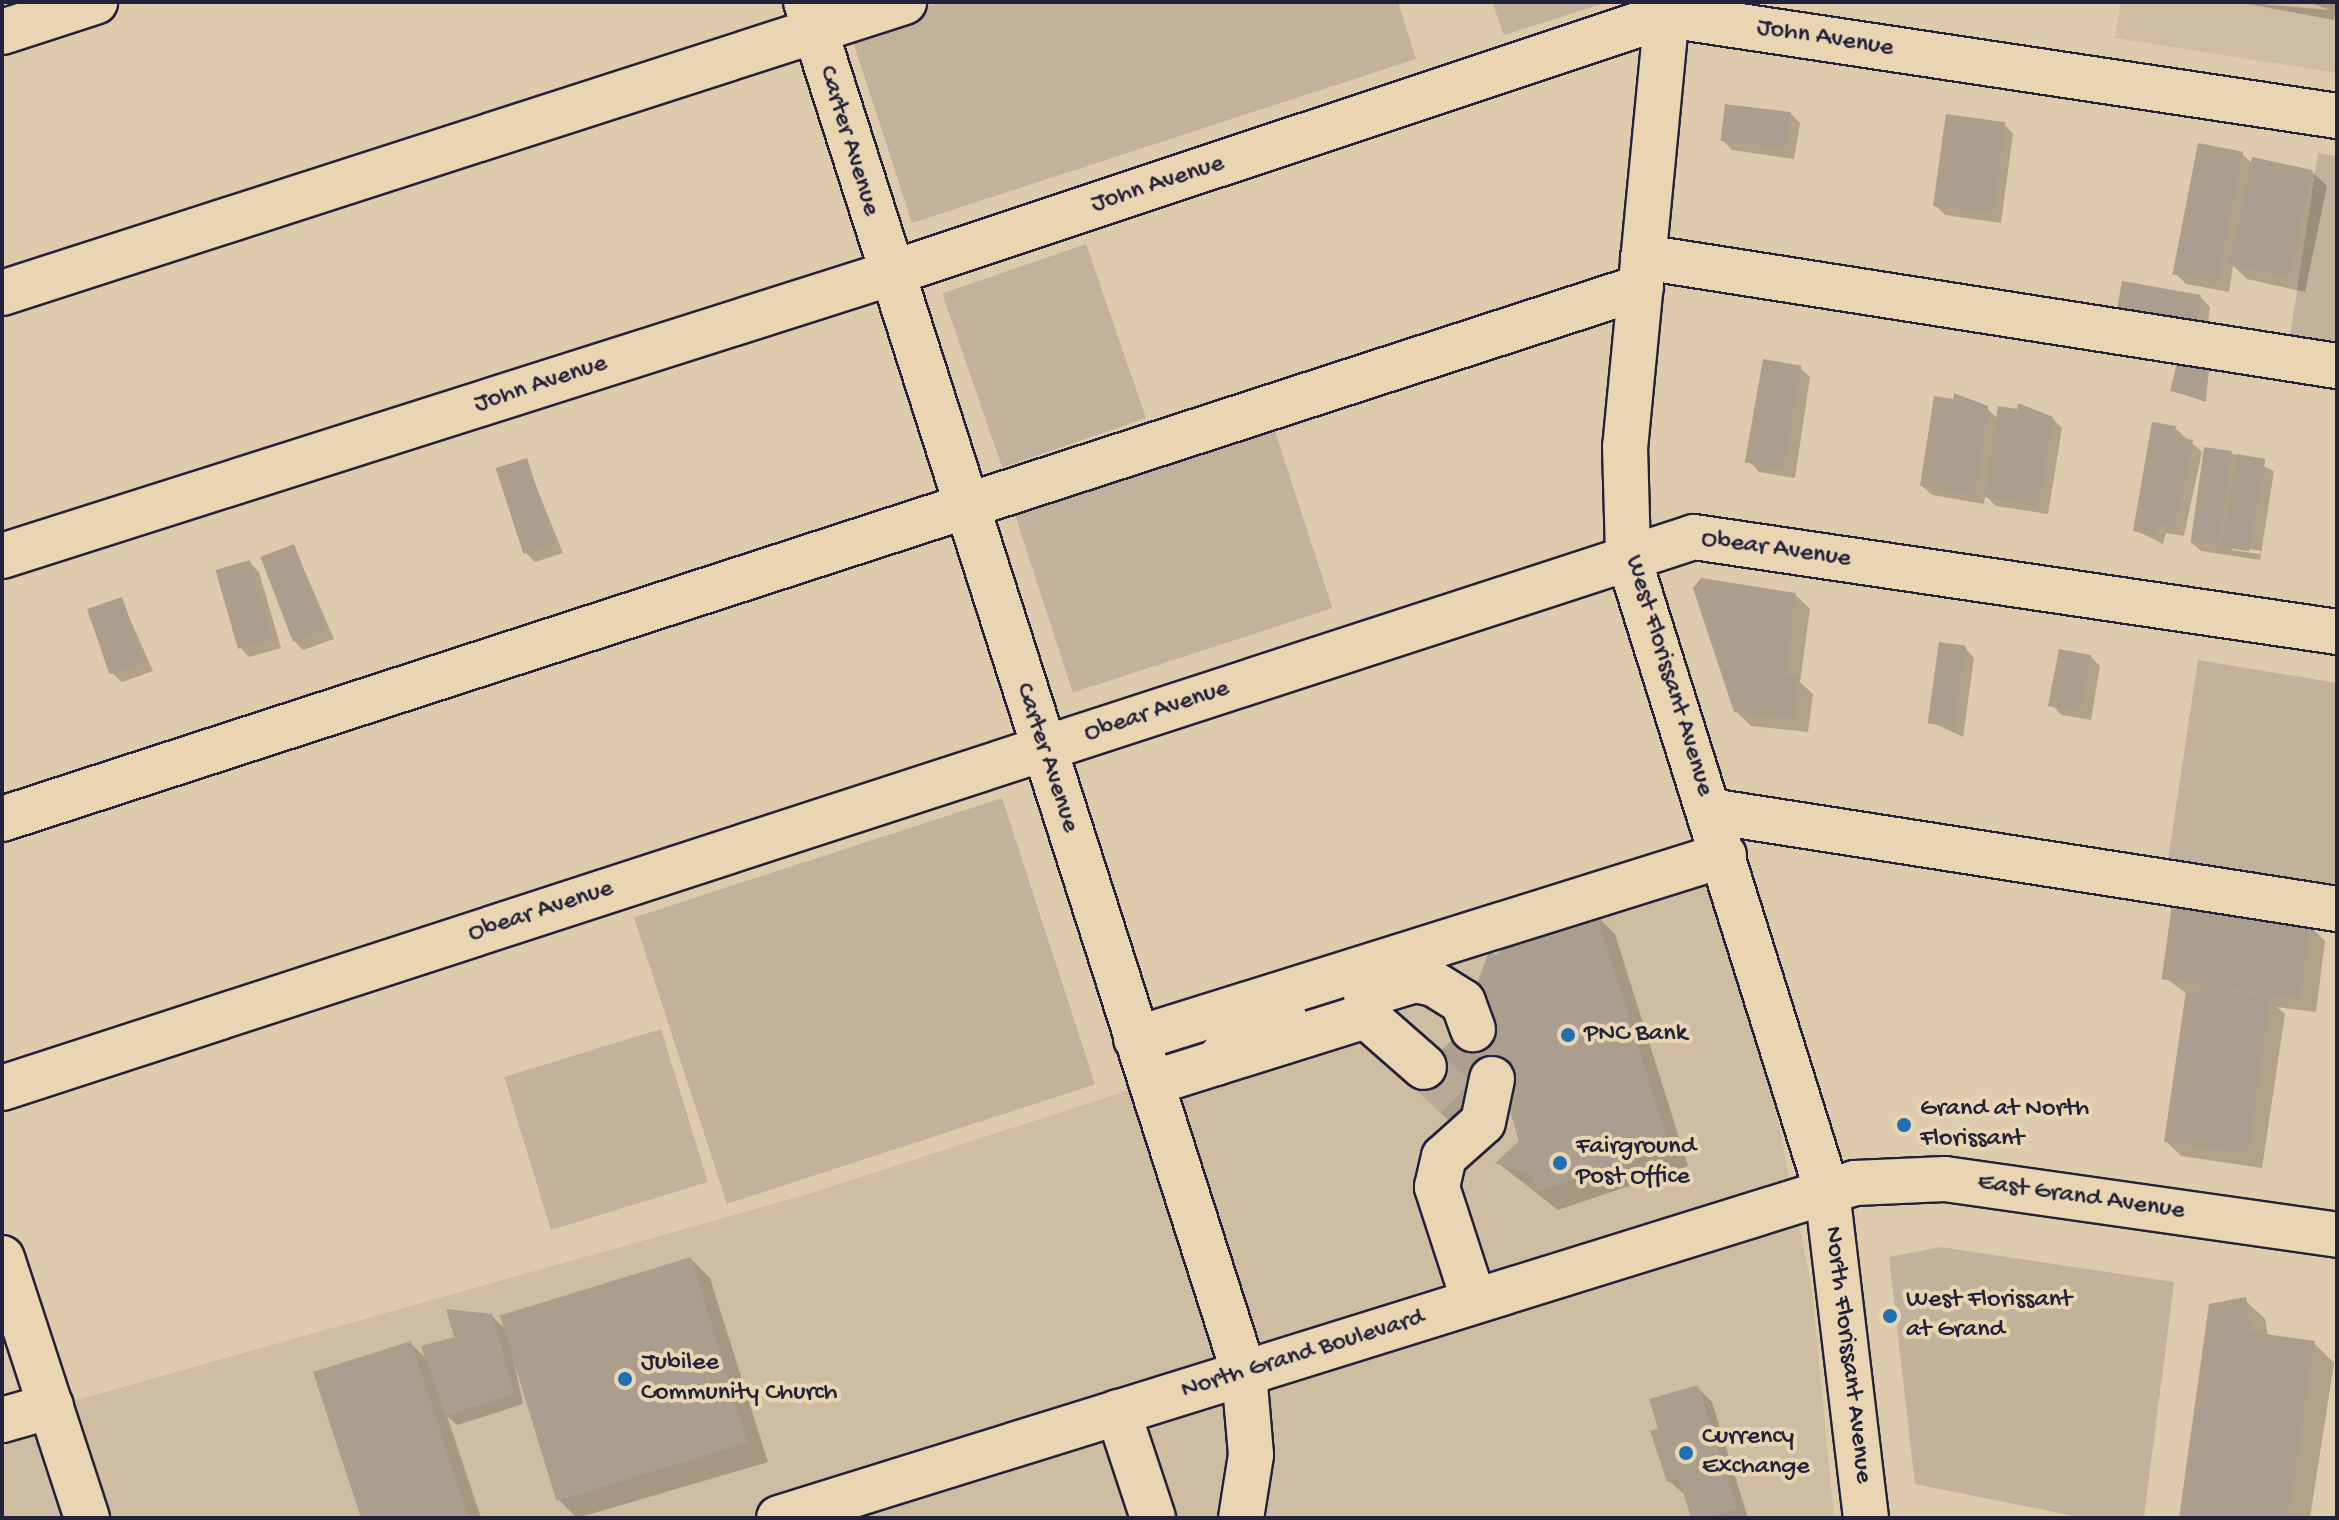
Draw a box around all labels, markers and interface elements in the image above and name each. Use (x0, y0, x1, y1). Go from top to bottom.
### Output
street label: John Avenue (1754, 13, 1896, 65)
street label: Carter Avenue (810, 62, 886, 220)
street label: John Avenue (1088, 149, 1228, 221)
street label: John Avenue (471, 349, 611, 421)
street label: Obear Avenue (1699, 524, 1853, 576)
street label: West Florissant Avenue (1617, 552, 1719, 800)
street label: Obear Avenue (1080, 674, 1234, 750)
street label: Carter Avenue (1007, 679, 1085, 837)
street label: Obear Avenue (464, 874, 618, 950)
place label: PNC Bank (1584, 1019, 1687, 1051)
marker: PNC Bank (1559, 1026, 1577, 1044)
place label: Grand at North Florissant (1920, 1094, 2089, 1156)
marker: Grand at North Florissant (1895, 1116, 1913, 1134)
place label: Fairground Post Office (1576, 1132, 1696, 1194)
marker: Fairground Post Office (1551, 1154, 1569, 1172)
street label: East Grand Avenue (1975, 1168, 2187, 1228)
street label: North Florissant Avenue (1816, 1225, 1878, 1485)
place label: West Florissant at Grand (1906, 1285, 2072, 1346)
street label: North Grand Boulevard (1178, 1303, 1428, 1407)
marker: West Florissant at Grand (1881, 1307, 1899, 1325)
place label: Jubilee Community Church (641, 1348, 838, 1410)
marker: Jubilee Community Church (616, 1370, 634, 1388)
place label: Currency Exchange (1702, 1422, 1810, 1484)
marker: Currency Exchange (1677, 1444, 1695, 1462)

